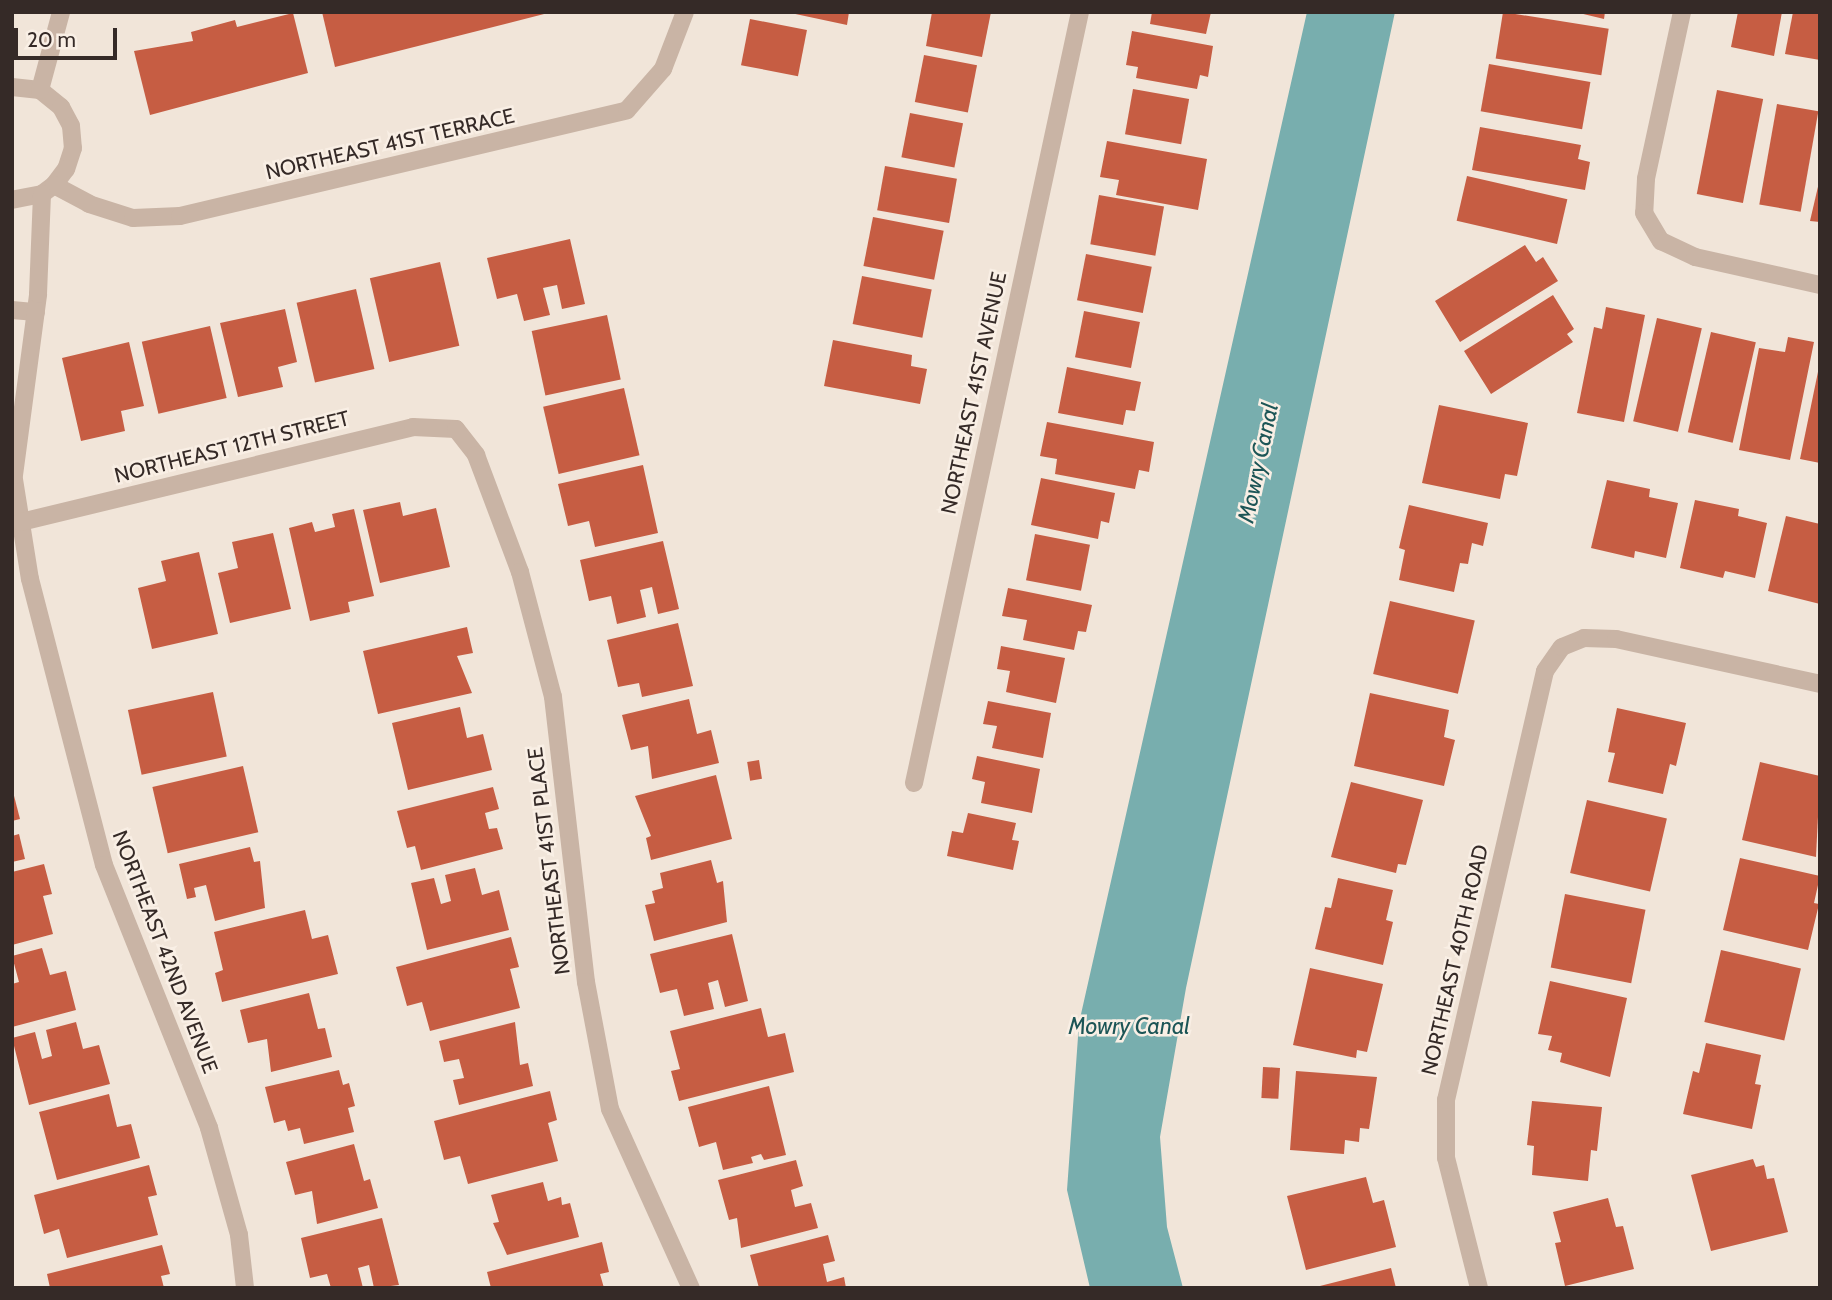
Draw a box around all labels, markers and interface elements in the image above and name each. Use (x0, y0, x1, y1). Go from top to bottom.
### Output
scale bar (18, 14, 121, 58)
text: 20 m (27, 27, 76, 52)
street label: NORTHEAST 41ST TERRACE (263, 103, 517, 185)
street label: NORTHEAST 41ST AVENUE (936, 269, 1012, 517)
water label: Mowry Canal (1232, 401, 1284, 525)
street label: NORTHEAST 12TH STREET (112, 406, 352, 488)
street label: NORTHEAST 41ST PLACE (523, 746, 575, 976)
street label: NORTHEAST 42ND AVENUE (107, 827, 223, 1077)
street label: NORTHEAST 40TH ROAD (1416, 842, 1494, 1078)
water label: Mowry Canal (1068, 1012, 1190, 1040)

